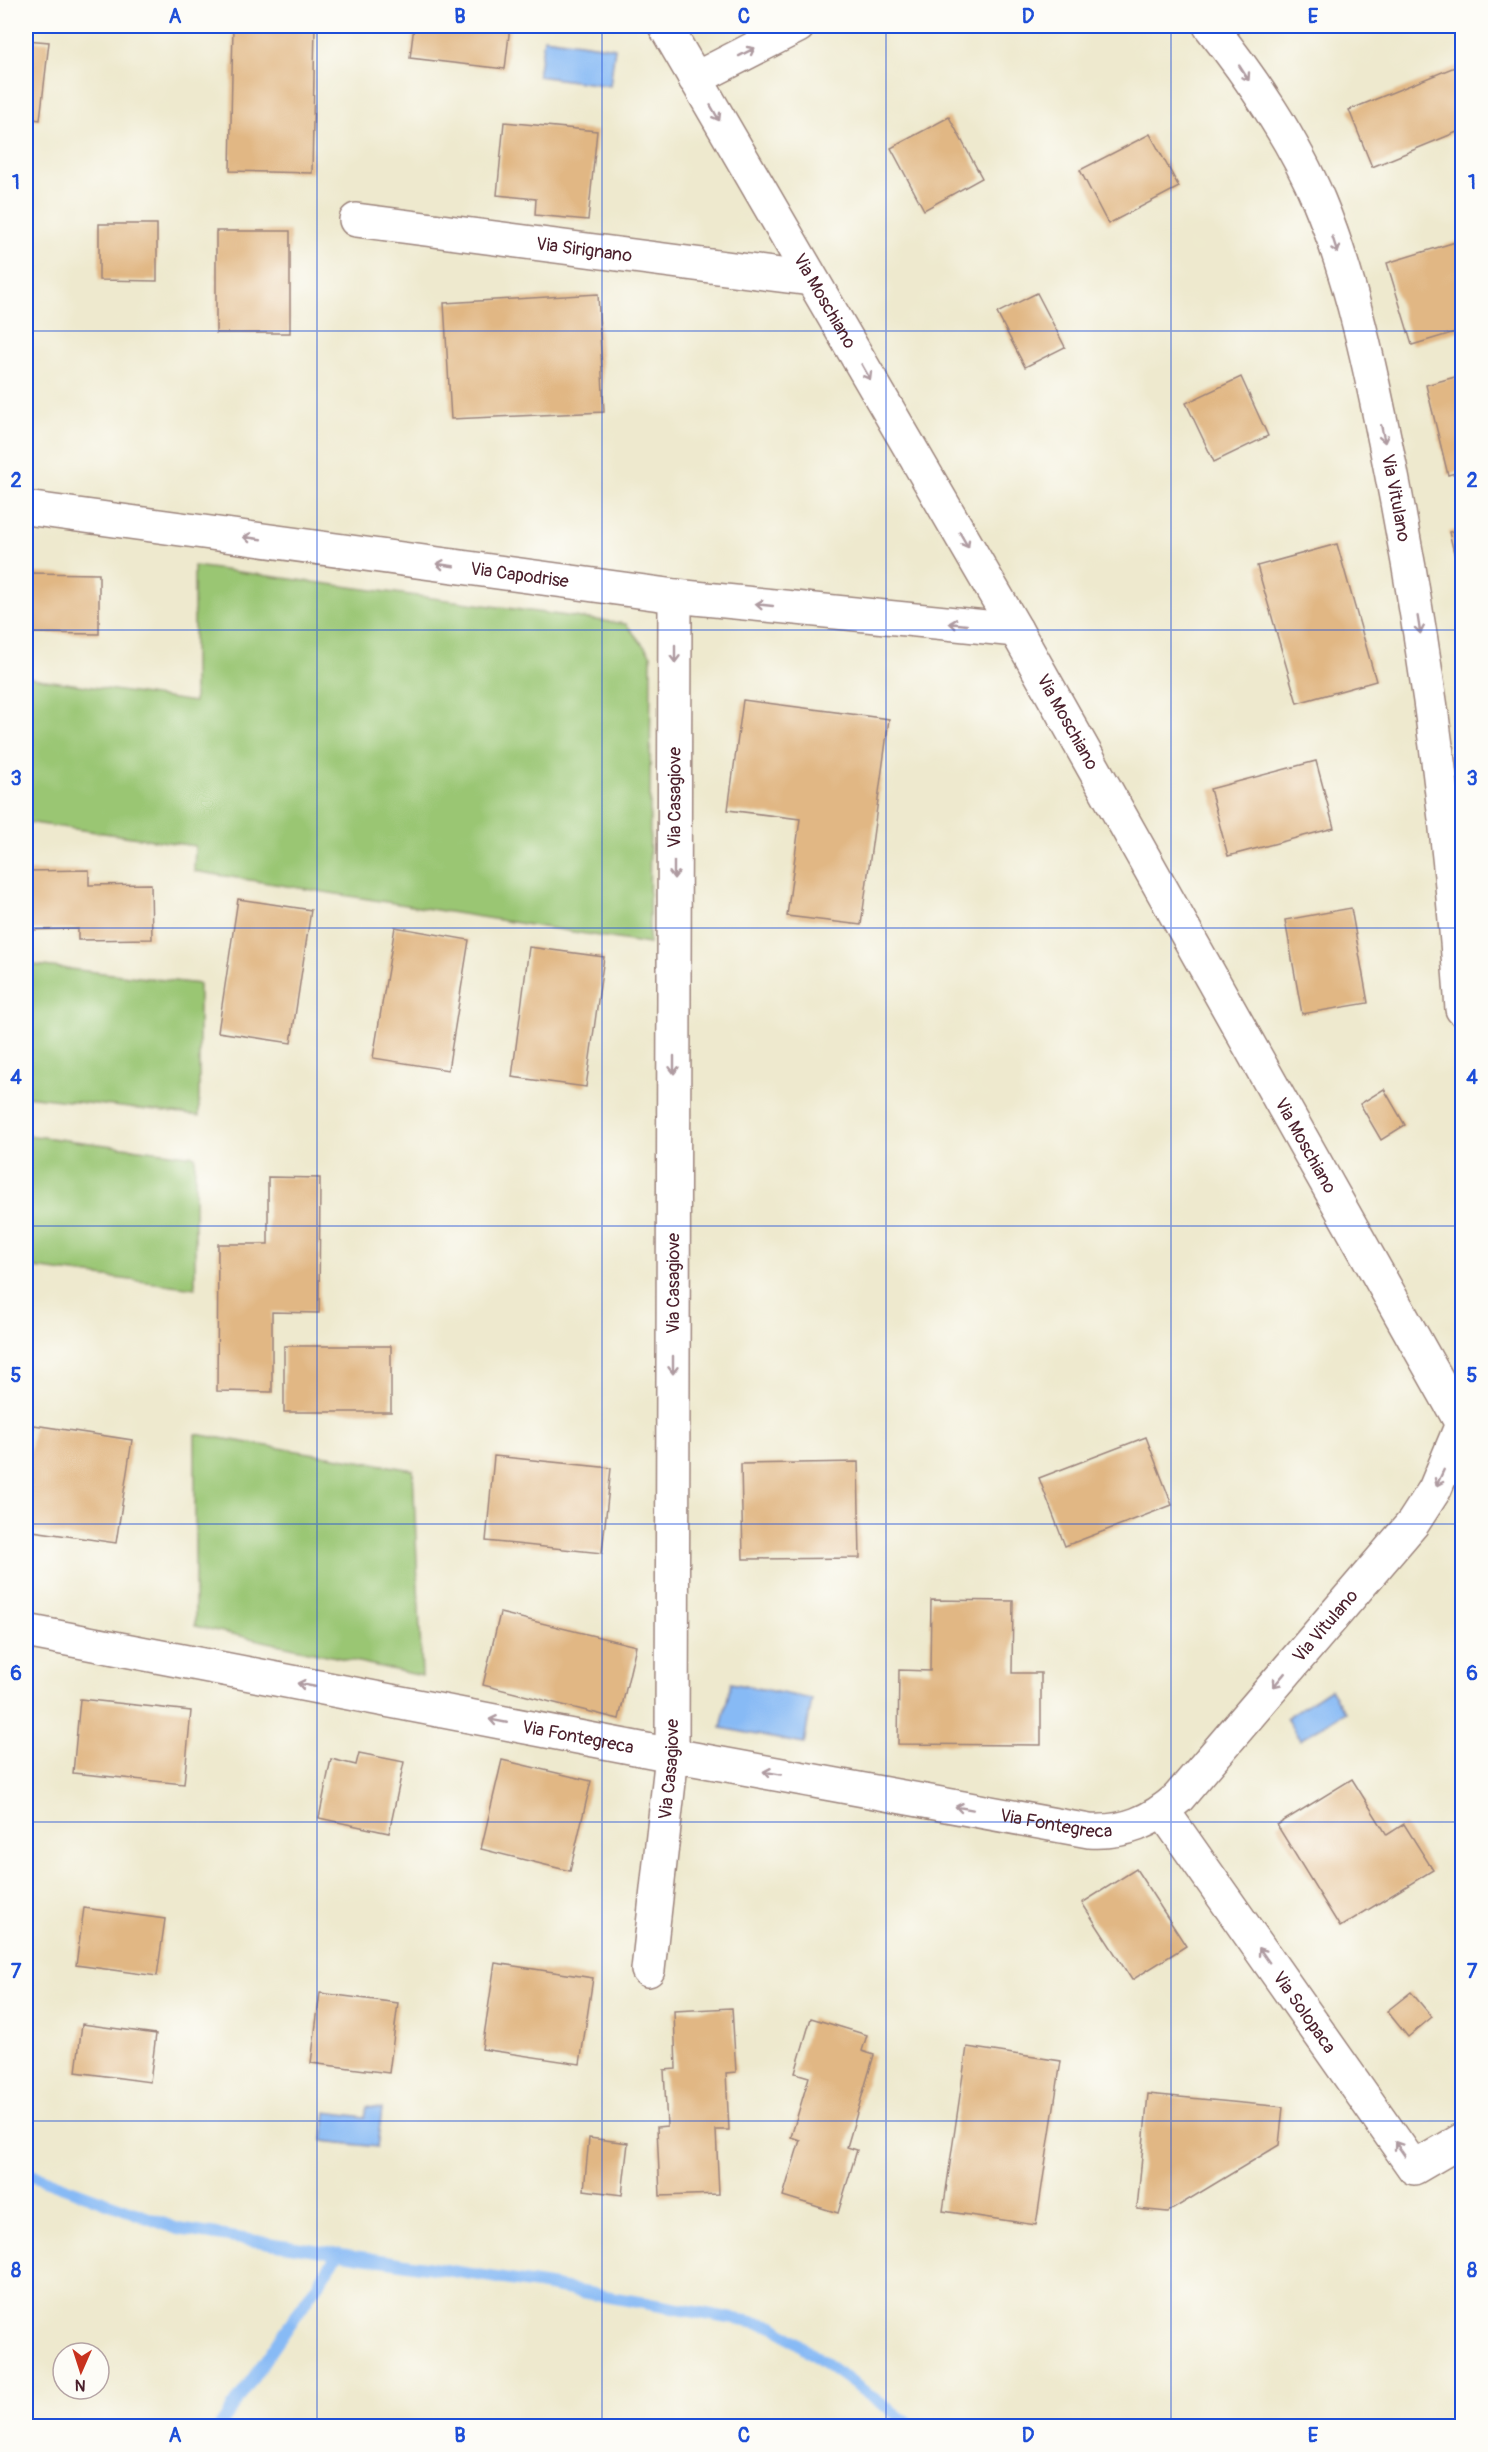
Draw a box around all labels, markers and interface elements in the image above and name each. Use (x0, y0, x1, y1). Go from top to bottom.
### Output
text: A (169, 4, 182, 29)
text: B (454, 4, 466, 29)
text: C (738, 4, 750, 29)
text: D (1022, 4, 1035, 29)
text: E (1308, 4, 1319, 29)
one-way arrow (737, 46, 755, 57)
one-way arrow (1239, 64, 1251, 81)
one-way arrow (709, 104, 721, 121)
text: 1 (12, 170, 20, 195)
text: 1 (1468, 170, 1476, 195)
street label: Via Sirignano (535, 232, 634, 267)
one-way arrow (1330, 235, 1341, 254)
street label: Via Moschiano (788, 249, 862, 353)
one-way arrow (860, 363, 872, 380)
one-way arrow (1378, 424, 1389, 443)
street label: Via Vitulano (1376, 452, 1416, 544)
text: 2 (10, 468, 22, 493)
text: 2 (1466, 468, 1478, 493)
one-way arrow (958, 531, 970, 548)
one-way arrow (243, 533, 263, 544)
street label: Via Capodrise (469, 557, 570, 593)
one-way arrow (436, 559, 456, 570)
one-way arrow (754, 599, 774, 610)
one-way arrow (1414, 615, 1425, 635)
one-way arrow (948, 618, 968, 629)
one-way arrow (669, 644, 681, 664)
street label: Via Moschiano (1032, 670, 1104, 774)
street label: Via Casagiove (663, 747, 686, 848)
text: 3 (10, 766, 22, 791)
text: 3 (1466, 766, 1478, 791)
one-way arrow (668, 860, 680, 880)
one-way arrow (668, 1055, 680, 1075)
text: 4 (10, 1065, 22, 1090)
text: 4 (1466, 1065, 1478, 1090)
street label: Via Moschiano (1270, 1094, 1342, 1198)
street label: Via Casagiove (662, 1233, 685, 1334)
one-way arrow (667, 1355, 679, 1375)
text: 5 (11, 1363, 22, 1388)
text: 5 (1467, 1363, 1478, 1388)
one-way arrow (1433, 1469, 1445, 1487)
street label: Via Vitulano (1288, 1584, 1363, 1667)
text: 6 (10, 1661, 22, 1686)
text: 6 (1466, 1661, 1478, 1686)
one-way arrow (1273, 1672, 1286, 1688)
one-way arrow (297, 1679, 317, 1690)
one-way arrow (489, 1715, 508, 1726)
street label: Via Fontegreca (520, 1715, 636, 1759)
street label: Via Casagiove (653, 1719, 684, 1821)
one-way arrow (763, 1767, 782, 1778)
one-way arrow (955, 1802, 974, 1813)
street label: Via Fontegreca (998, 1803, 1113, 1843)
one-way arrow (1258, 1948, 1270, 1964)
text: 7 (11, 1959, 22, 1984)
text: 7 (1467, 1959, 1478, 1984)
street label: Via Solopaca (1268, 1967, 1341, 2058)
one-way arrow (1394, 2142, 1406, 2158)
text: 8 (11, 2258, 21, 2283)
text: 8 (1467, 2258, 1477, 2283)
north arrow (51, 2341, 111, 2401)
text: N (74, 2375, 86, 2395)
text: A (169, 2423, 182, 2448)
text: B (454, 2423, 466, 2448)
text: C (738, 2423, 750, 2448)
text: D (1022, 2423, 1035, 2448)
text: E (1308, 2423, 1319, 2448)

